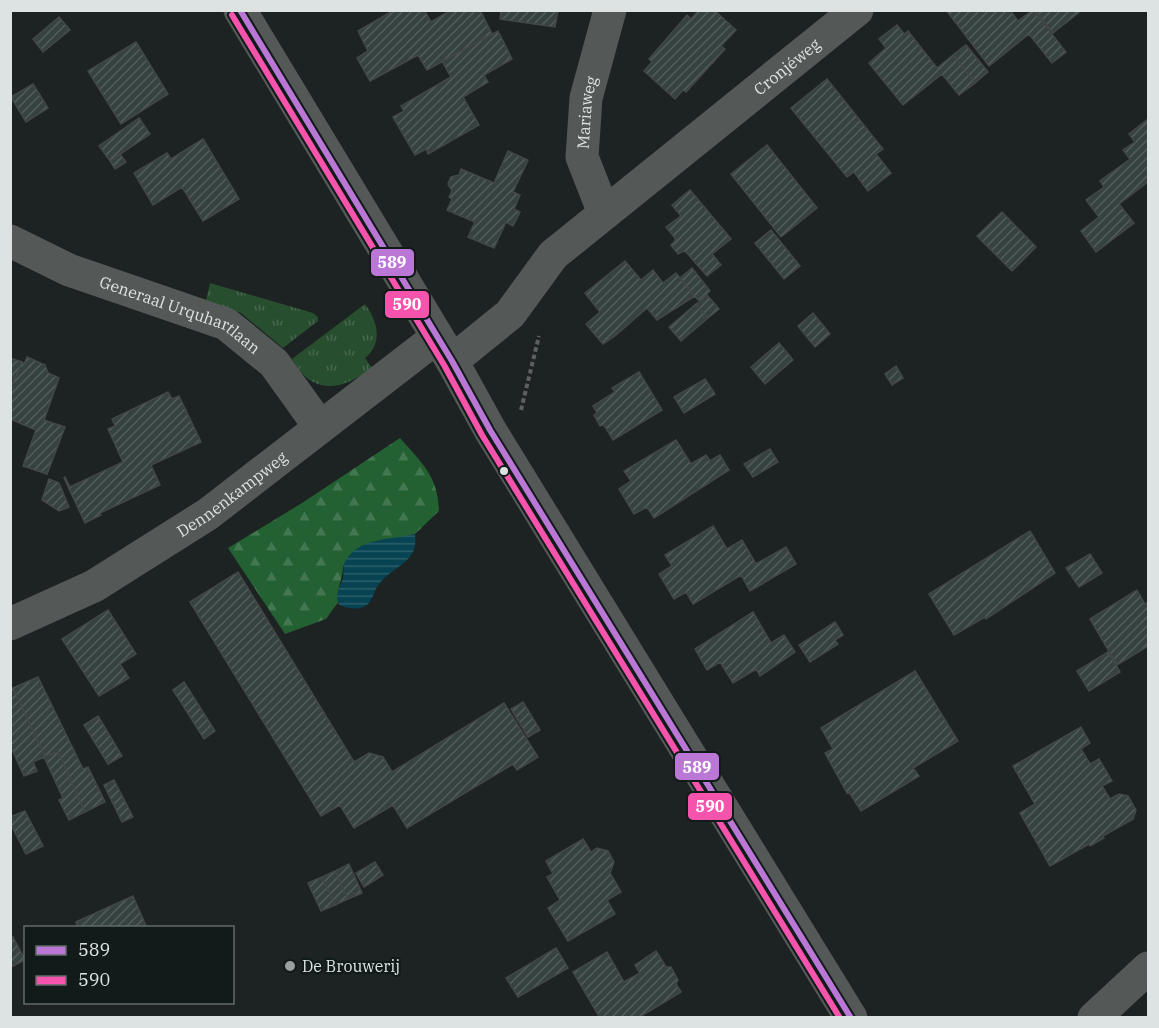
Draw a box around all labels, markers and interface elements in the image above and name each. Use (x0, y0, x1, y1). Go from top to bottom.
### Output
street label: Cronjéweg (750, 34, 824, 99)
street label: Mariaweg (573, 74, 602, 149)
line badge: 589 (370, 248, 415, 277)
text: 589 (378, 252, 406, 272)
street label: Generaal Urquhartlaan (97, 271, 265, 358)
line badge: 590 (384, 290, 430, 319)
text: 590 (393, 294, 422, 314)
street label: Dennenkampweg (173, 447, 291, 541)
unlabelled marker (498, 465, 510, 477)
line badge: 589 (674, 752, 720, 781)
text: 589 (683, 757, 711, 777)
line badge: 590 (687, 792, 733, 821)
text: 590 (696, 796, 725, 816)
legend (24, 926, 234, 1004)
text: 589 (78, 938, 110, 961)
place label: De Brouwerij (302, 956, 400, 976)
marker: De Brouwerij (283, 959, 297, 973)
text: 590 (78, 968, 110, 991)

